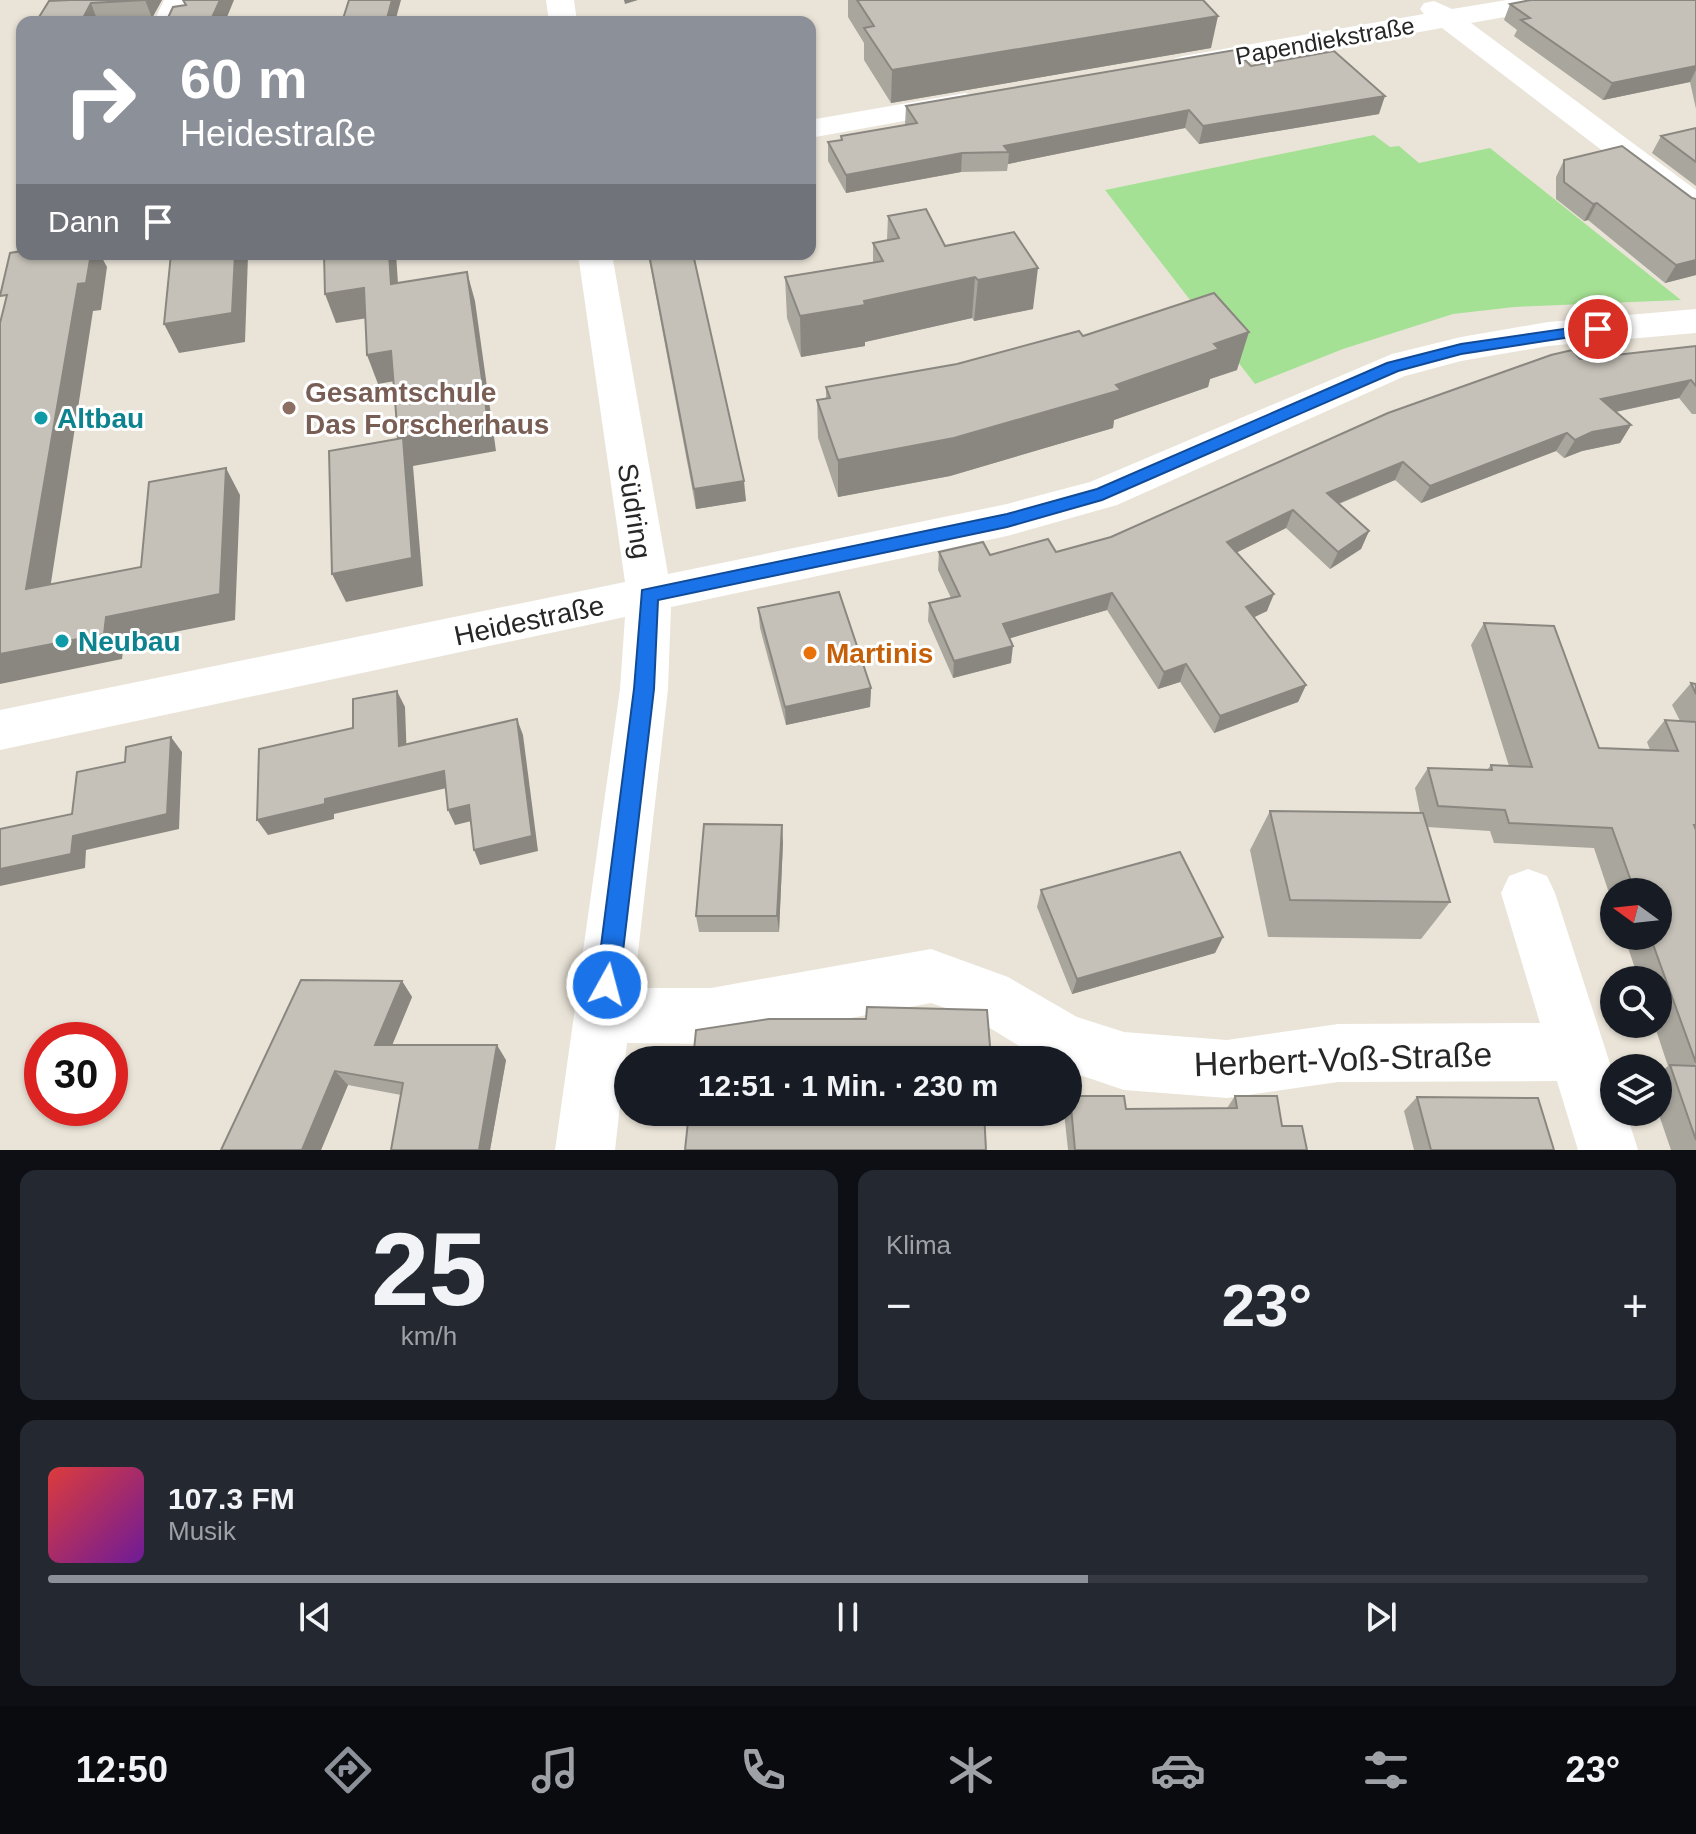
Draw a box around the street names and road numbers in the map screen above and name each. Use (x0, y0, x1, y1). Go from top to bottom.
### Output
street label: Papendiekstraße (1233, 11, 1417, 70)
street label: Südring (612, 461, 657, 561)
street label: Heidestraße (451, 589, 607, 652)
street label: Herbert-Voß-Straße (1193, 1035, 1493, 1083)

